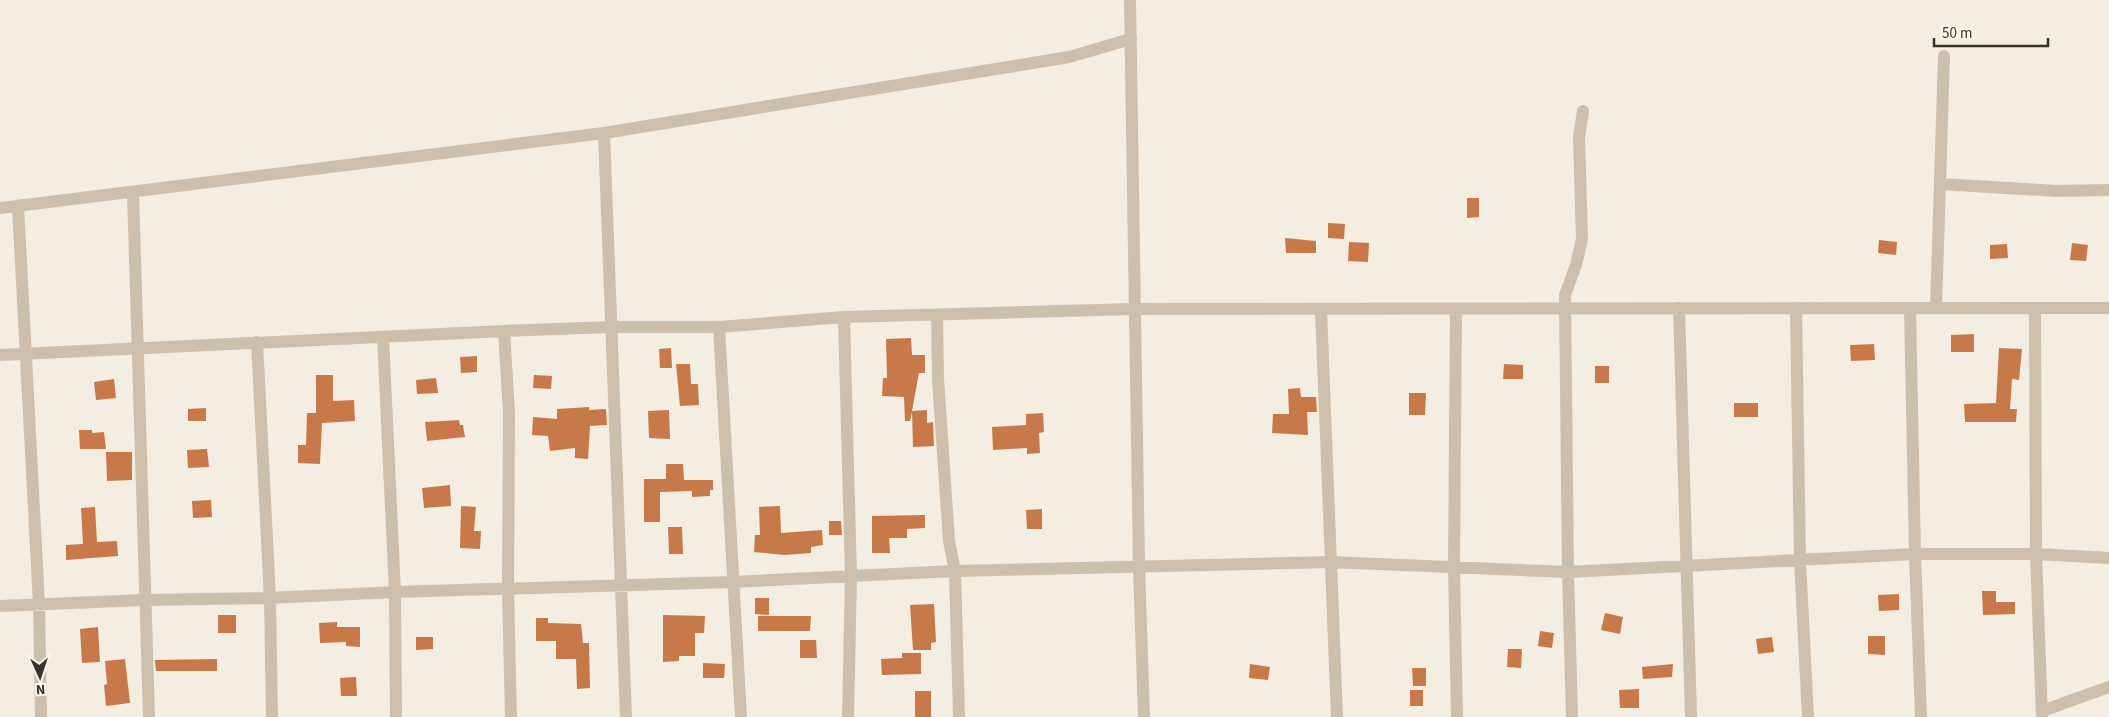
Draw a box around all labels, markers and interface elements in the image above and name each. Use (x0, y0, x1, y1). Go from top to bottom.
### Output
scale bar (1934, 15, 2048, 47)
text: 50 m (1942, 23, 1972, 44)
north arrow (15, 652, 65, 702)
text: N (35, 679, 46, 699)

